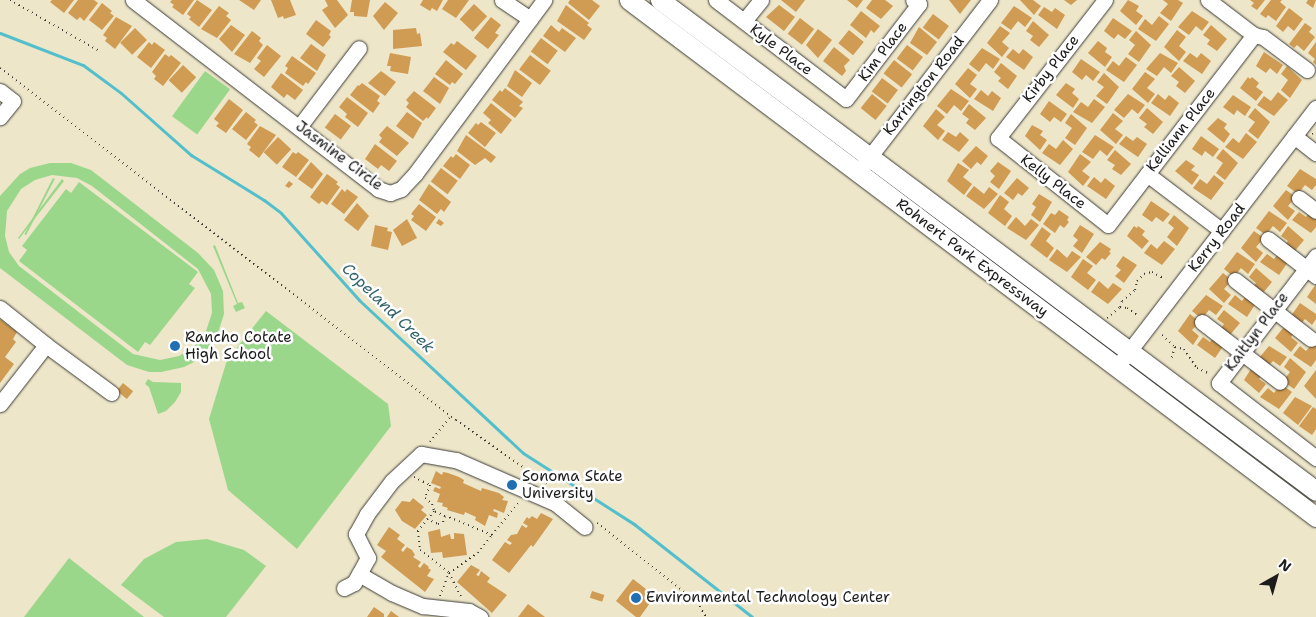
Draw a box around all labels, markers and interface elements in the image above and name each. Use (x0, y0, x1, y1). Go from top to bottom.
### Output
street label: Kim Place (855, 19, 911, 85)
street label: Kyle Place (746, 21, 816, 79)
street label: Kirby Place (1019, 32, 1083, 106)
street label: Karrington Road (880, 33, 968, 139)
street label: Kelliann Place (1143, 84, 1219, 176)
street label: Jasmine Circle (292, 117, 386, 195)
street label: Kelly Place (1017, 151, 1089, 213)
street label: Rohnert Park Expressway (892, 195, 1052, 321)
street label: Kerry Road (1185, 200, 1249, 276)
water label: Copeland Creek (338, 259, 438, 357)
street label: Kaitlyn Place (1221, 289, 1293, 375)
place label: Rancho Cotate High School (185, 328, 292, 363)
marker: Rancho Cotate High School (169, 340, 181, 352)
place label: Sonoma State University (522, 467, 623, 502)
marker: Sonoma State University (506, 479, 518, 491)
north arrow (1251, 552, 1301, 602)
text: N (1275, 555, 1295, 576)
place label: Environmental Technology Center (646, 589, 890, 607)
marker: Environmental Technology Center (630, 592, 642, 604)

